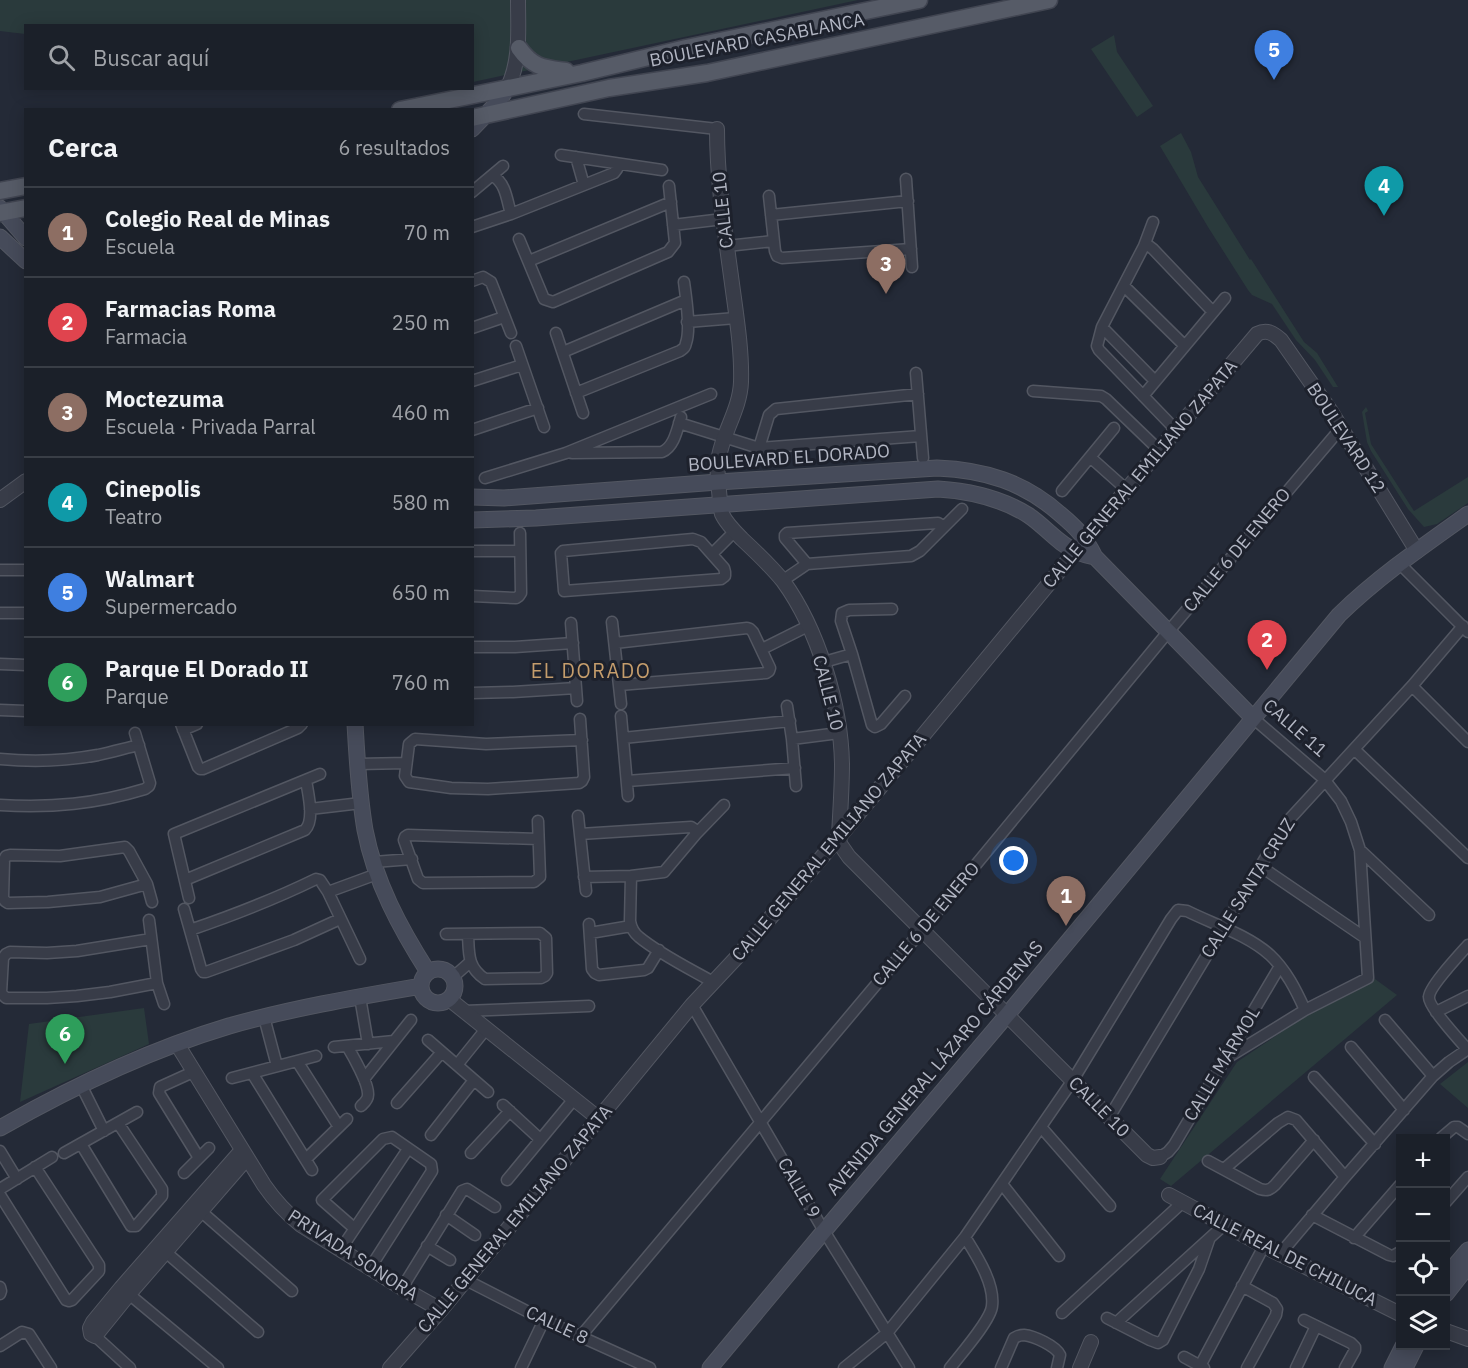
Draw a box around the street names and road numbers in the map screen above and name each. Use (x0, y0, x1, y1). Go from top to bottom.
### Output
street label: BOULEVARD CASABLANCA (647, 7, 867, 72)
street label: CALLE 10 (707, 171, 738, 250)
street label: CALLE GENERAL EMILIANO ZAPATA (1037, 355, 1242, 593)
street label: BOULEVARD 12 (1302, 378, 1391, 497)
street label: BOULEVARD EL DORADO (687, 439, 891, 476)
street label: CALLE 6 DE ENERO (1178, 483, 1295, 617)
street label: CALLE 10 (808, 653, 849, 733)
street label: CALLE 11 (1259, 694, 1332, 762)
street label: CALLE GENERAL EMILIANO ZAPATA (726, 728, 931, 966)
street label: CALLE SANTA CRUZ (1195, 814, 1300, 962)
street label: CALLE 6 DE ENERO (867, 857, 984, 991)
street label: AVENIDA GENERAL LÁZARO CÁRDENAS (821, 936, 1048, 1200)
street label: CALLE MÁRMOL (1178, 1002, 1265, 1125)
street label: CALLE 10 (1064, 1071, 1135, 1142)
street label: CALLE GENERAL EMILIANO ZAPATA (412, 1100, 617, 1338)
street label: CALLE 9 (773, 1153, 826, 1222)
street label: CALLE REAL DE CHILUCA (1189, 1198, 1382, 1311)
street label: PRIVADA SONORA (284, 1204, 423, 1306)
street label: CALLE 8 (522, 1300, 592, 1349)

